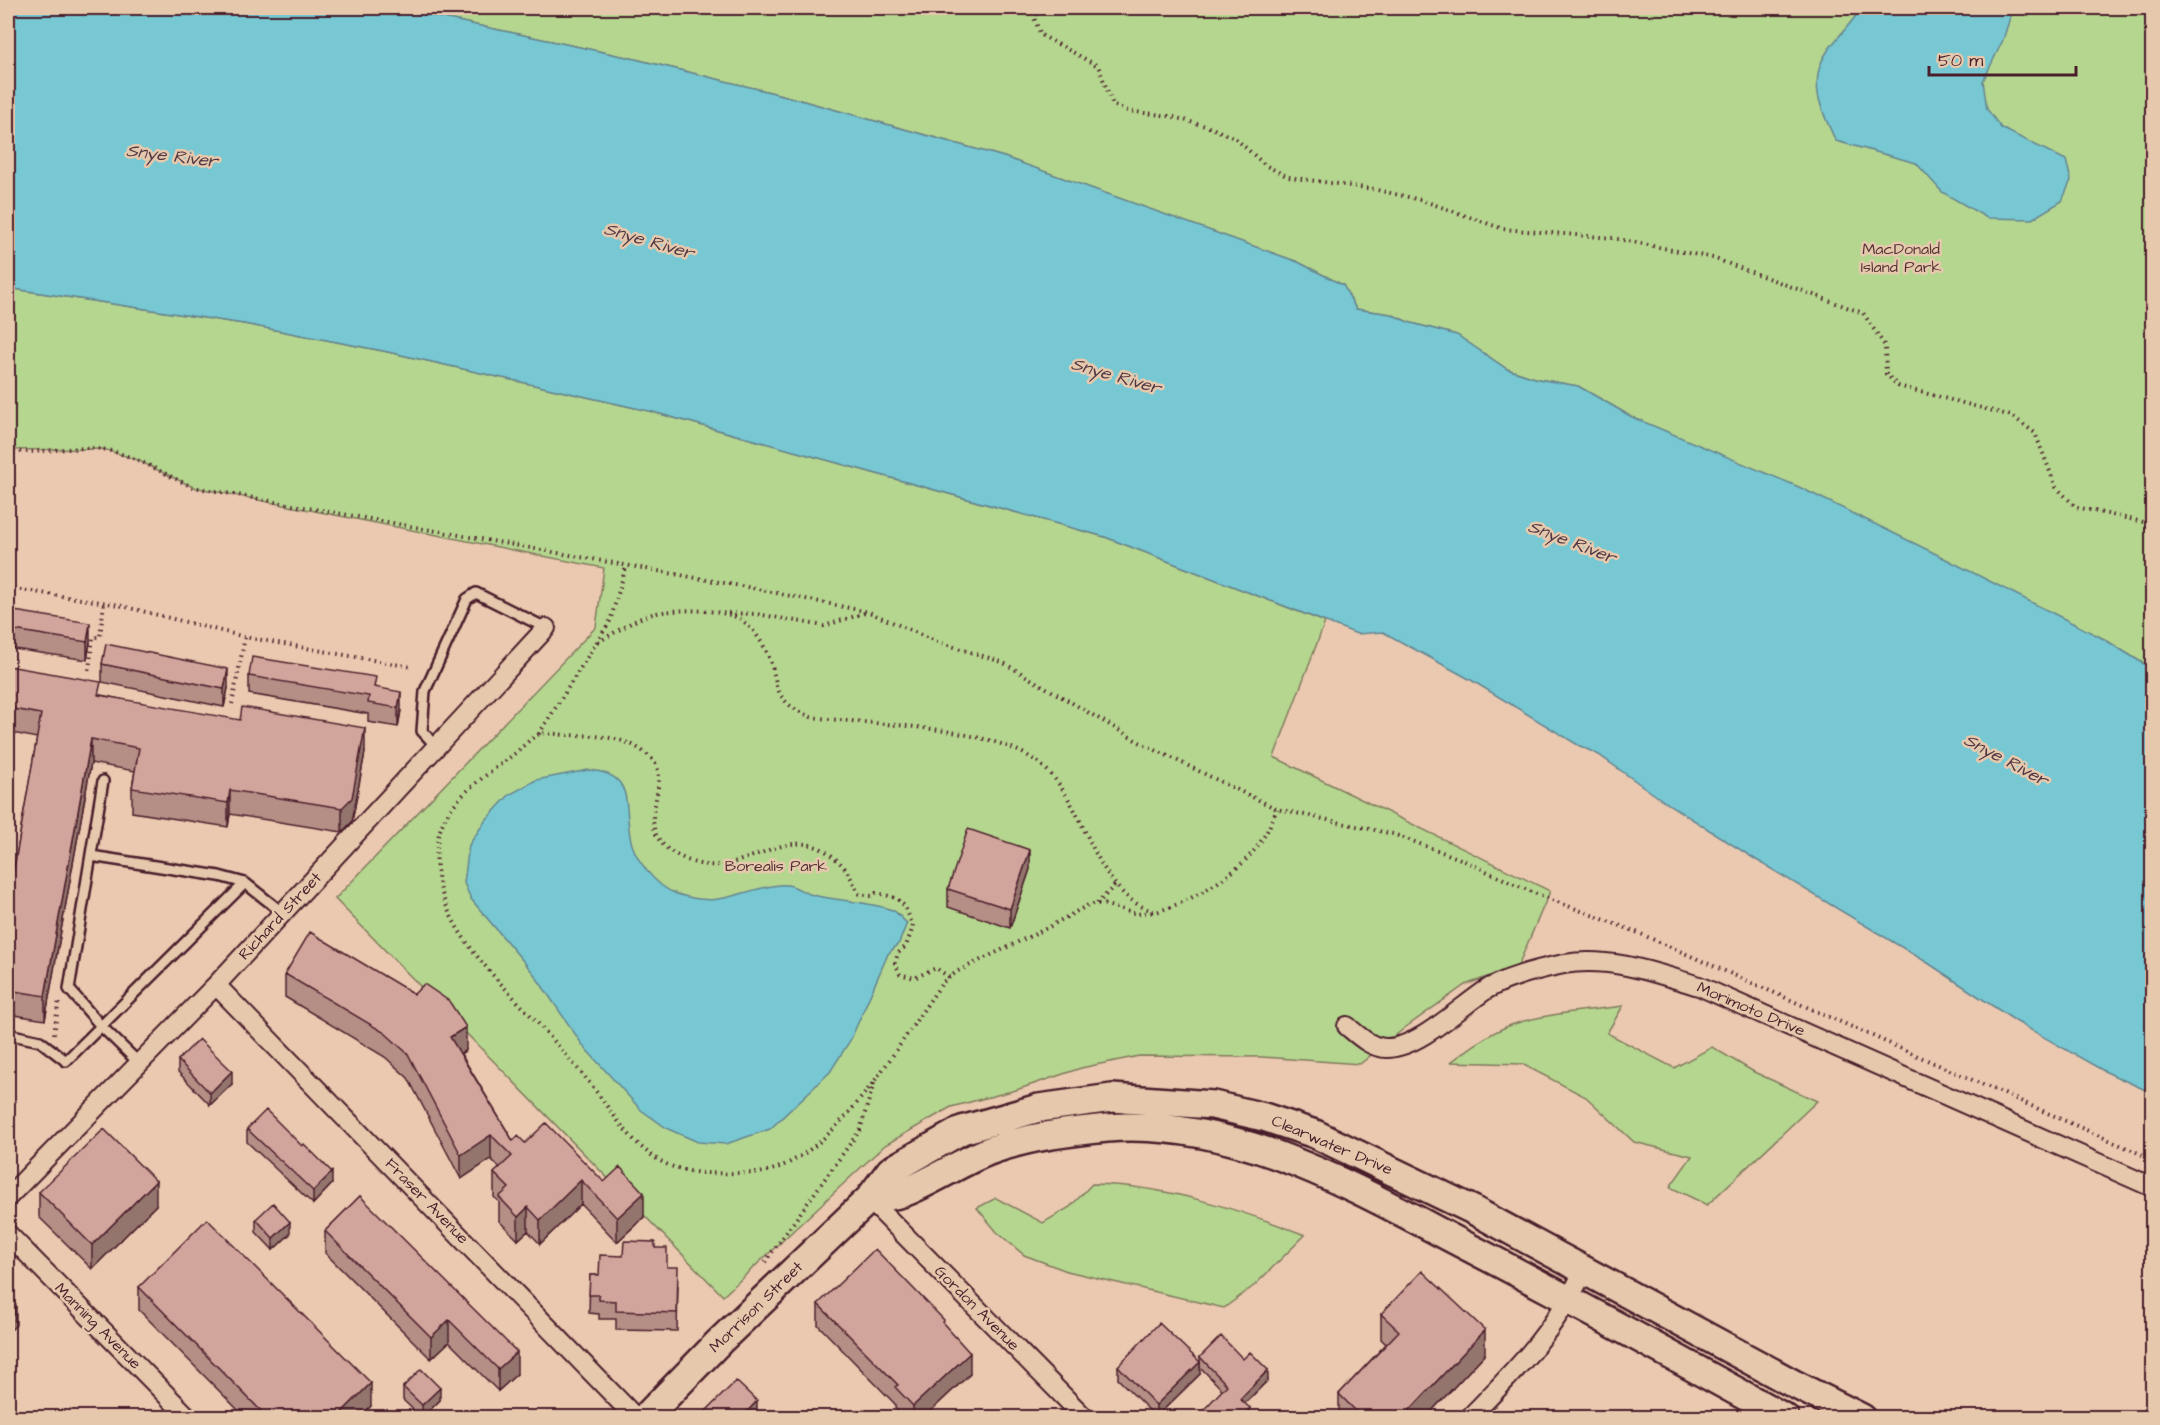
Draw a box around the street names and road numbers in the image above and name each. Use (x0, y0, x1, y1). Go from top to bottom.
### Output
street label: Richard Street (233, 867, 327, 965)
street label: Morimoto Drive (1694, 976, 1809, 1042)
street label: Clearwater Drive (1268, 1110, 1396, 1181)
street label: Fraser Avenue (380, 1153, 474, 1249)
street label: Morrison Street (704, 1256, 808, 1358)
street label: Gordon Avenue (929, 1260, 1025, 1356)
street label: Manning Avenue (49, 1278, 146, 1375)

